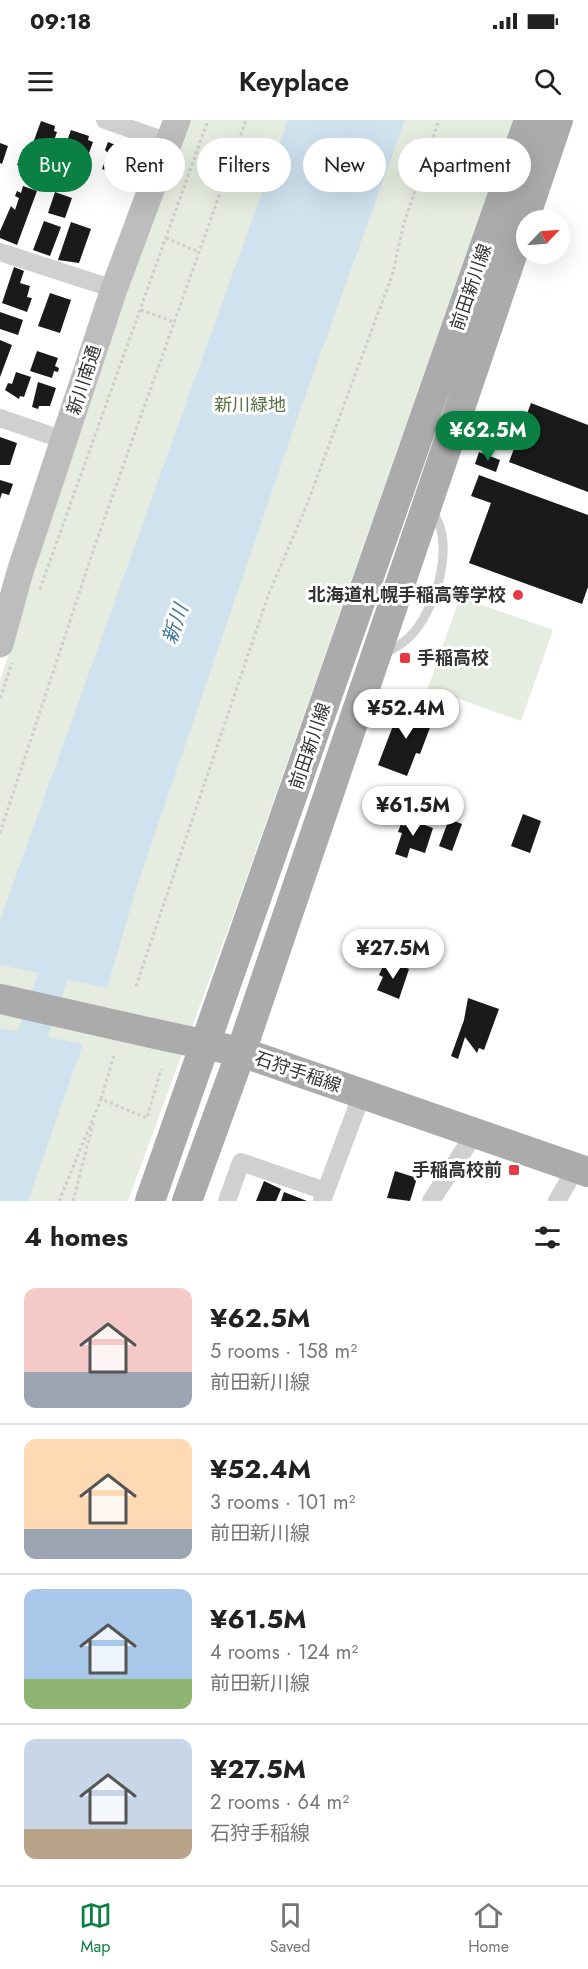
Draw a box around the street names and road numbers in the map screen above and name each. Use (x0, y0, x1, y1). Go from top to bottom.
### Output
street label: 前田新川線 (444, 240, 498, 334)
street label: 新川南通 (61, 342, 107, 418)
street label: 前田新川線 (283, 699, 337, 793)
street label: 石狩手稲線 (251, 1045, 345, 1099)

